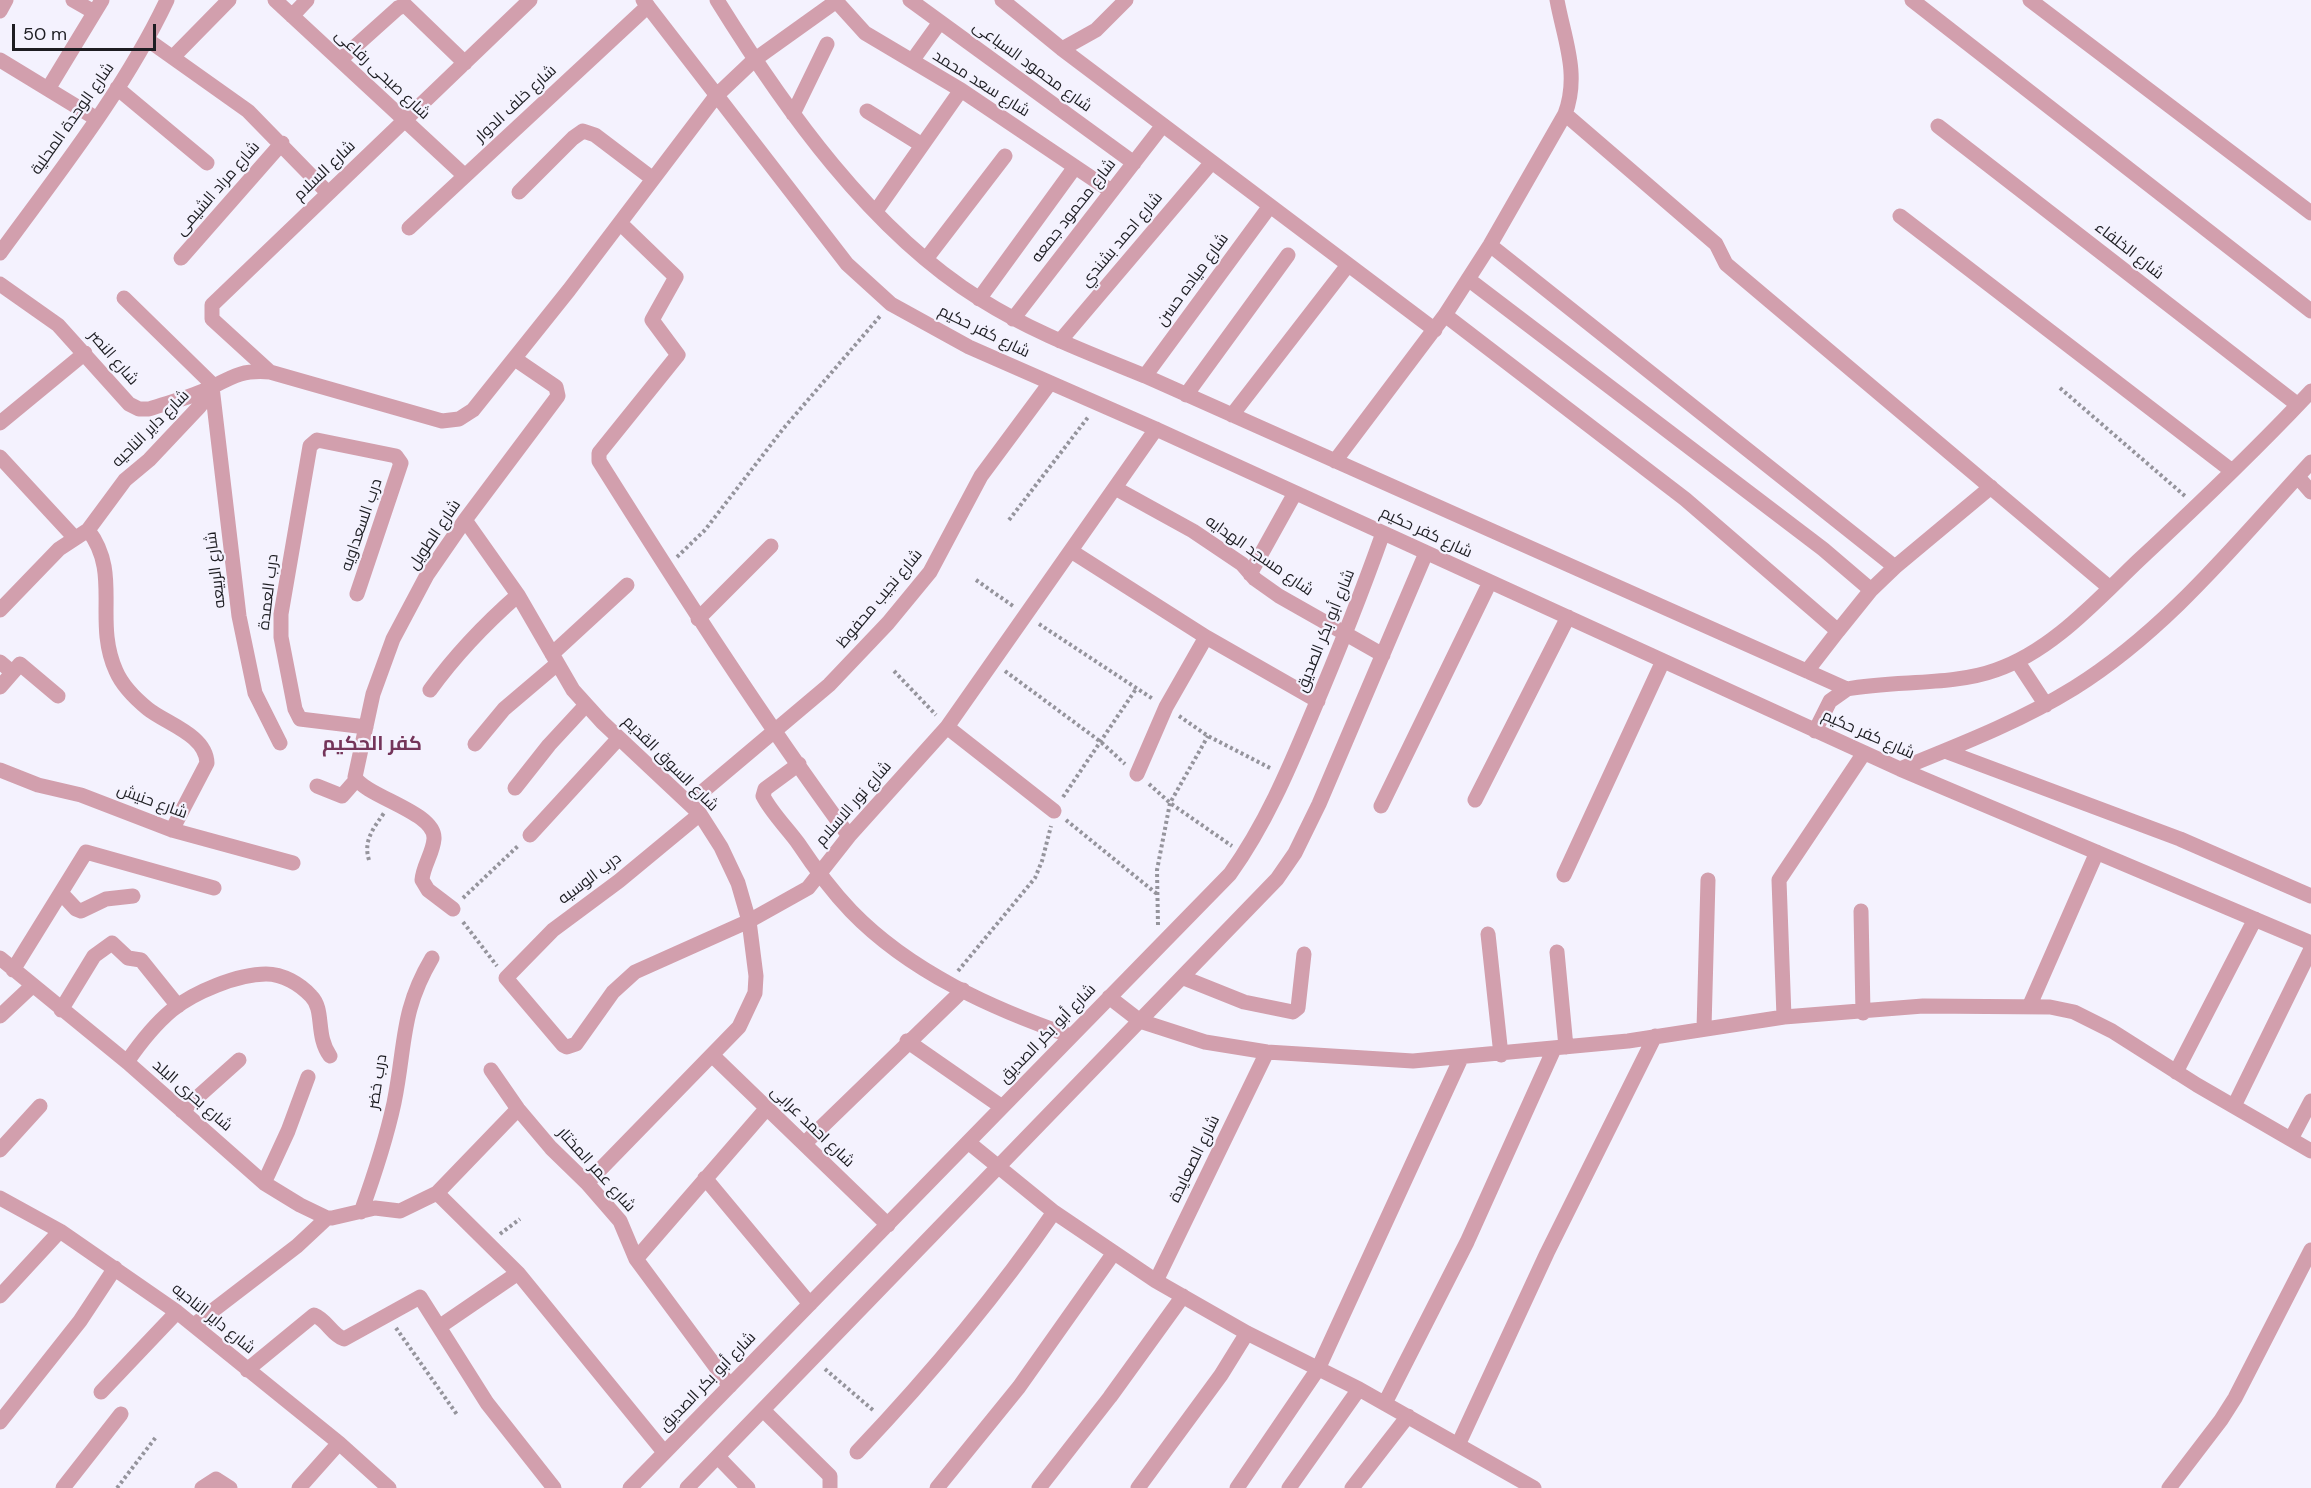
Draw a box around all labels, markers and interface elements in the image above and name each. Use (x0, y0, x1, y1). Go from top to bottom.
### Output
scale bar (15, 12, 159, 50)
street label: شارع محمود السباعى (969, 17, 1095, 117)
text: 50 m (23, 22, 67, 46)
street label: شارع صبحى رفاعى (330, 26, 434, 124)
street label: شارع سعد محمد (929, 47, 1033, 121)
street label: شارع الوحدة المحلية (27, 59, 119, 179)
street label: شارع خلف الدوار (471, 61, 561, 147)
street label: شارع السلام (290, 137, 360, 205)
street label: شارع مراد الشيمى (172, 138, 264, 240)
street label: شارع محمود جمعه (1028, 155, 1120, 267)
street label: شارع احمد بشندي (1077, 189, 1167, 291)
street label: شارع الخلفاء (2091, 218, 2167, 284)
street label: شارع مياده حسن (1153, 230, 1233, 330)
street label: شارع كفر حكيم (935, 302, 1033, 362)
street label: شارع النصر (84, 327, 142, 389)
street label: شارع داير الناحيه (108, 386, 194, 472)
street label: درب السعداويه (337, 476, 387, 574)
street label: شارع الطويل (404, 496, 466, 574)
street label: شارع كفر حكيم (1377, 503, 1475, 563)
street label: شارع مسجد الهدايه (1201, 512, 1317, 600)
street label: شارع الربيعه (202, 531, 230, 609)
street label: شارع نجيب محفوظ (833, 546, 927, 652)
street label: درب العمدة (255, 553, 283, 631)
street label: شارع أبو بكر الصديق (1293, 567, 1359, 695)
street label: شارع كفر حكيم (1819, 706, 1917, 764)
street label: شارع السوق القديم (618, 712, 722, 816)
district label: كفر الحكيم (322, 733, 422, 757)
street label: شارع نور الاسلام (812, 758, 896, 850)
street label: شارع حنيش (114, 780, 190, 824)
street label: درب الوسيه (555, 849, 625, 909)
street label: شارع أبو بكر الصديق (996, 980, 1100, 1088)
street label: درب خضر (364, 1053, 392, 1111)
street label: شارع بحرى البلد (148, 1056, 236, 1136)
street label: شارع احمد عرابى (766, 1082, 858, 1172)
street label: شارع الصعايدة (1166, 1112, 1224, 1206)
street label: شارع عمر المختار (553, 1124, 639, 1216)
street label: شارع داير الناحيه (167, 1280, 259, 1358)
street label: شارع أبو بكر الصديق (656, 1328, 760, 1436)

